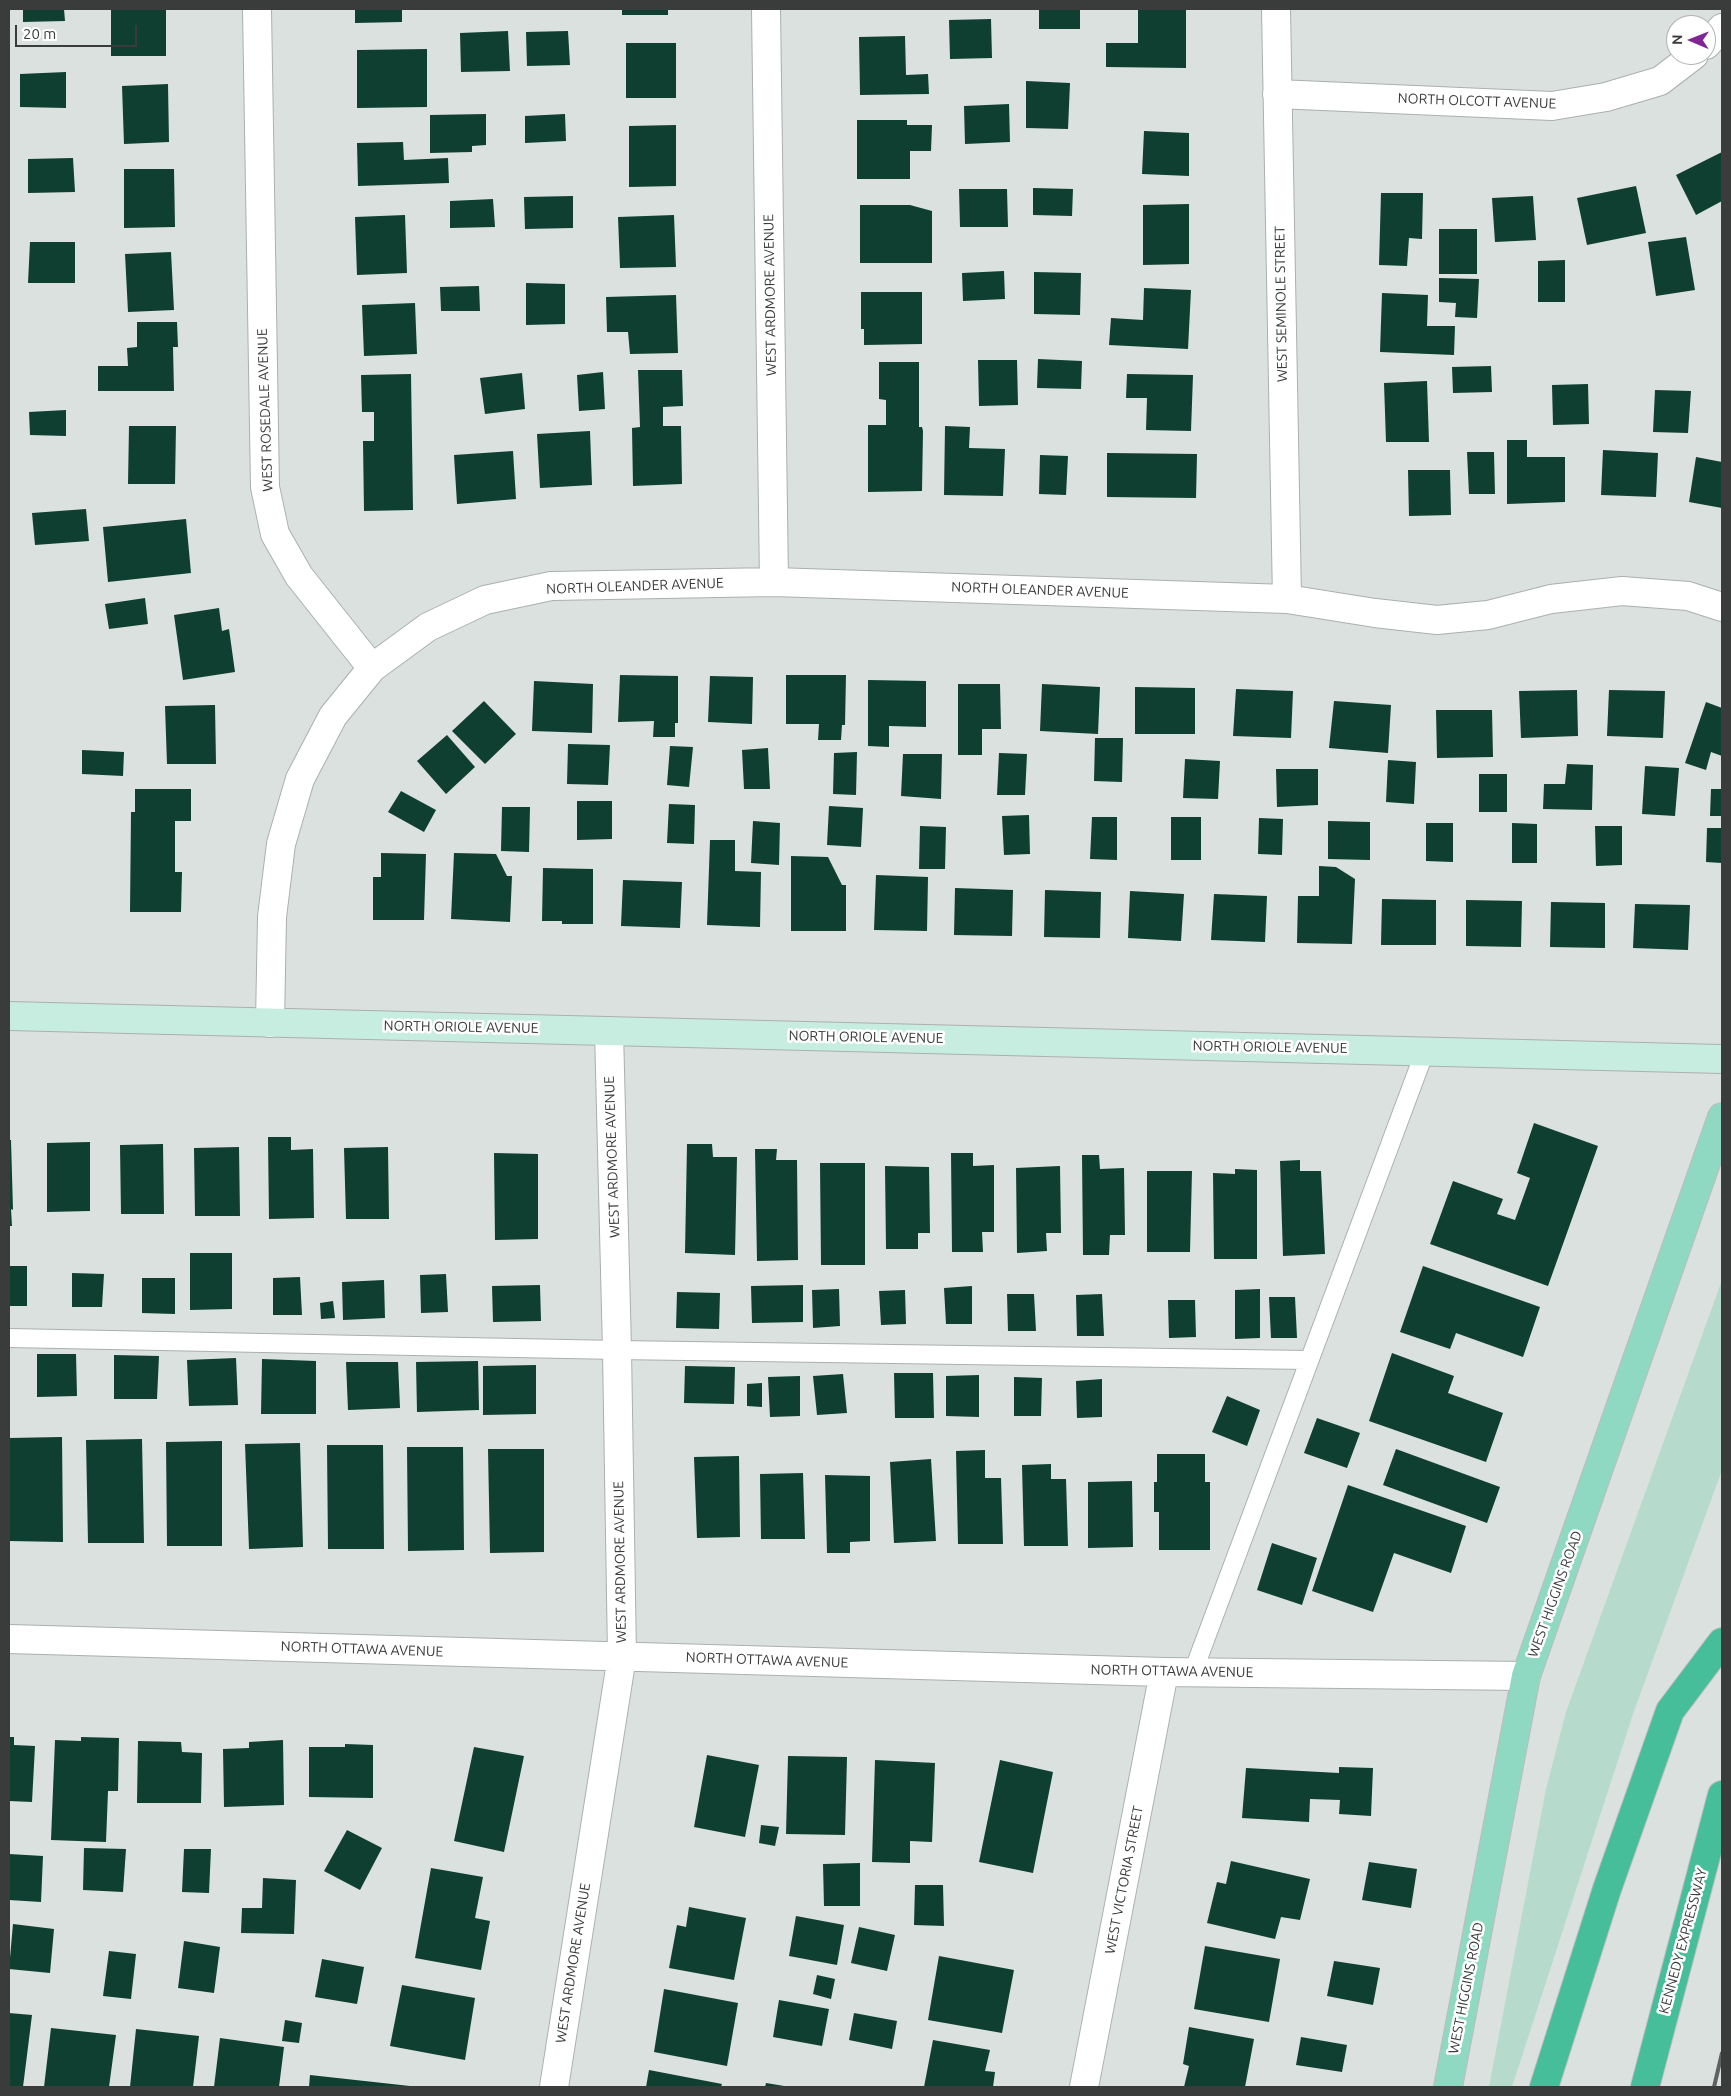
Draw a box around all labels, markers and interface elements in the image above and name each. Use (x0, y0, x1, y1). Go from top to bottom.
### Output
scale bar (18, 15, 140, 47)
north arrow (1666, 15, 1716, 65)
text: 20 m (23, 25, 56, 42)
text: N (1669, 34, 1685, 45)
street label: NORTH OLCOTT AVENUE (1397, 90, 1557, 112)
street label: WEST ARDMORE AVENUE (760, 214, 780, 376)
street label: WEST SEMINOLE STREET (1271, 226, 1291, 382)
street label: WEST ROSEDALE AVENUE (254, 328, 276, 492)
street label: NORTH OLEANDER AVENUE (546, 575, 724, 597)
street label: NORTH OLEANDER AVENUE (951, 579, 1129, 601)
street label: NORTH ORIOLE AVENUE (383, 1017, 539, 1037)
street label: NORTH ORIOLE AVENUE (788, 1027, 944, 1047)
street label: NORTH ORIOLE AVENUE (1192, 1037, 1348, 1057)
street label: WEST ARDMORE AVENUE (601, 1076, 623, 1238)
street label: WEST ARDMORE AVENUE (610, 1481, 630, 1643)
street label: WEST HIGGINS ROAD (1524, 1528, 1586, 1660)
street label: NORTH OTTAWA AVENUE (280, 1638, 444, 1660)
street label: NORTH OTTAWA AVENUE (685, 1649, 849, 1671)
street label: NORTH OTTAWA AVENUE (1091, 1661, 1253, 1681)
street label: WEST VICTORIA STREET (1101, 1804, 1147, 1956)
street label: KENNEDY EXPRESSWAY (1655, 1866, 1711, 2016)
street label: WEST ARDMORE AVENUE (552, 1882, 594, 2044)
street label: WEST HIGGINS ROAD (1445, 1921, 1487, 2055)

